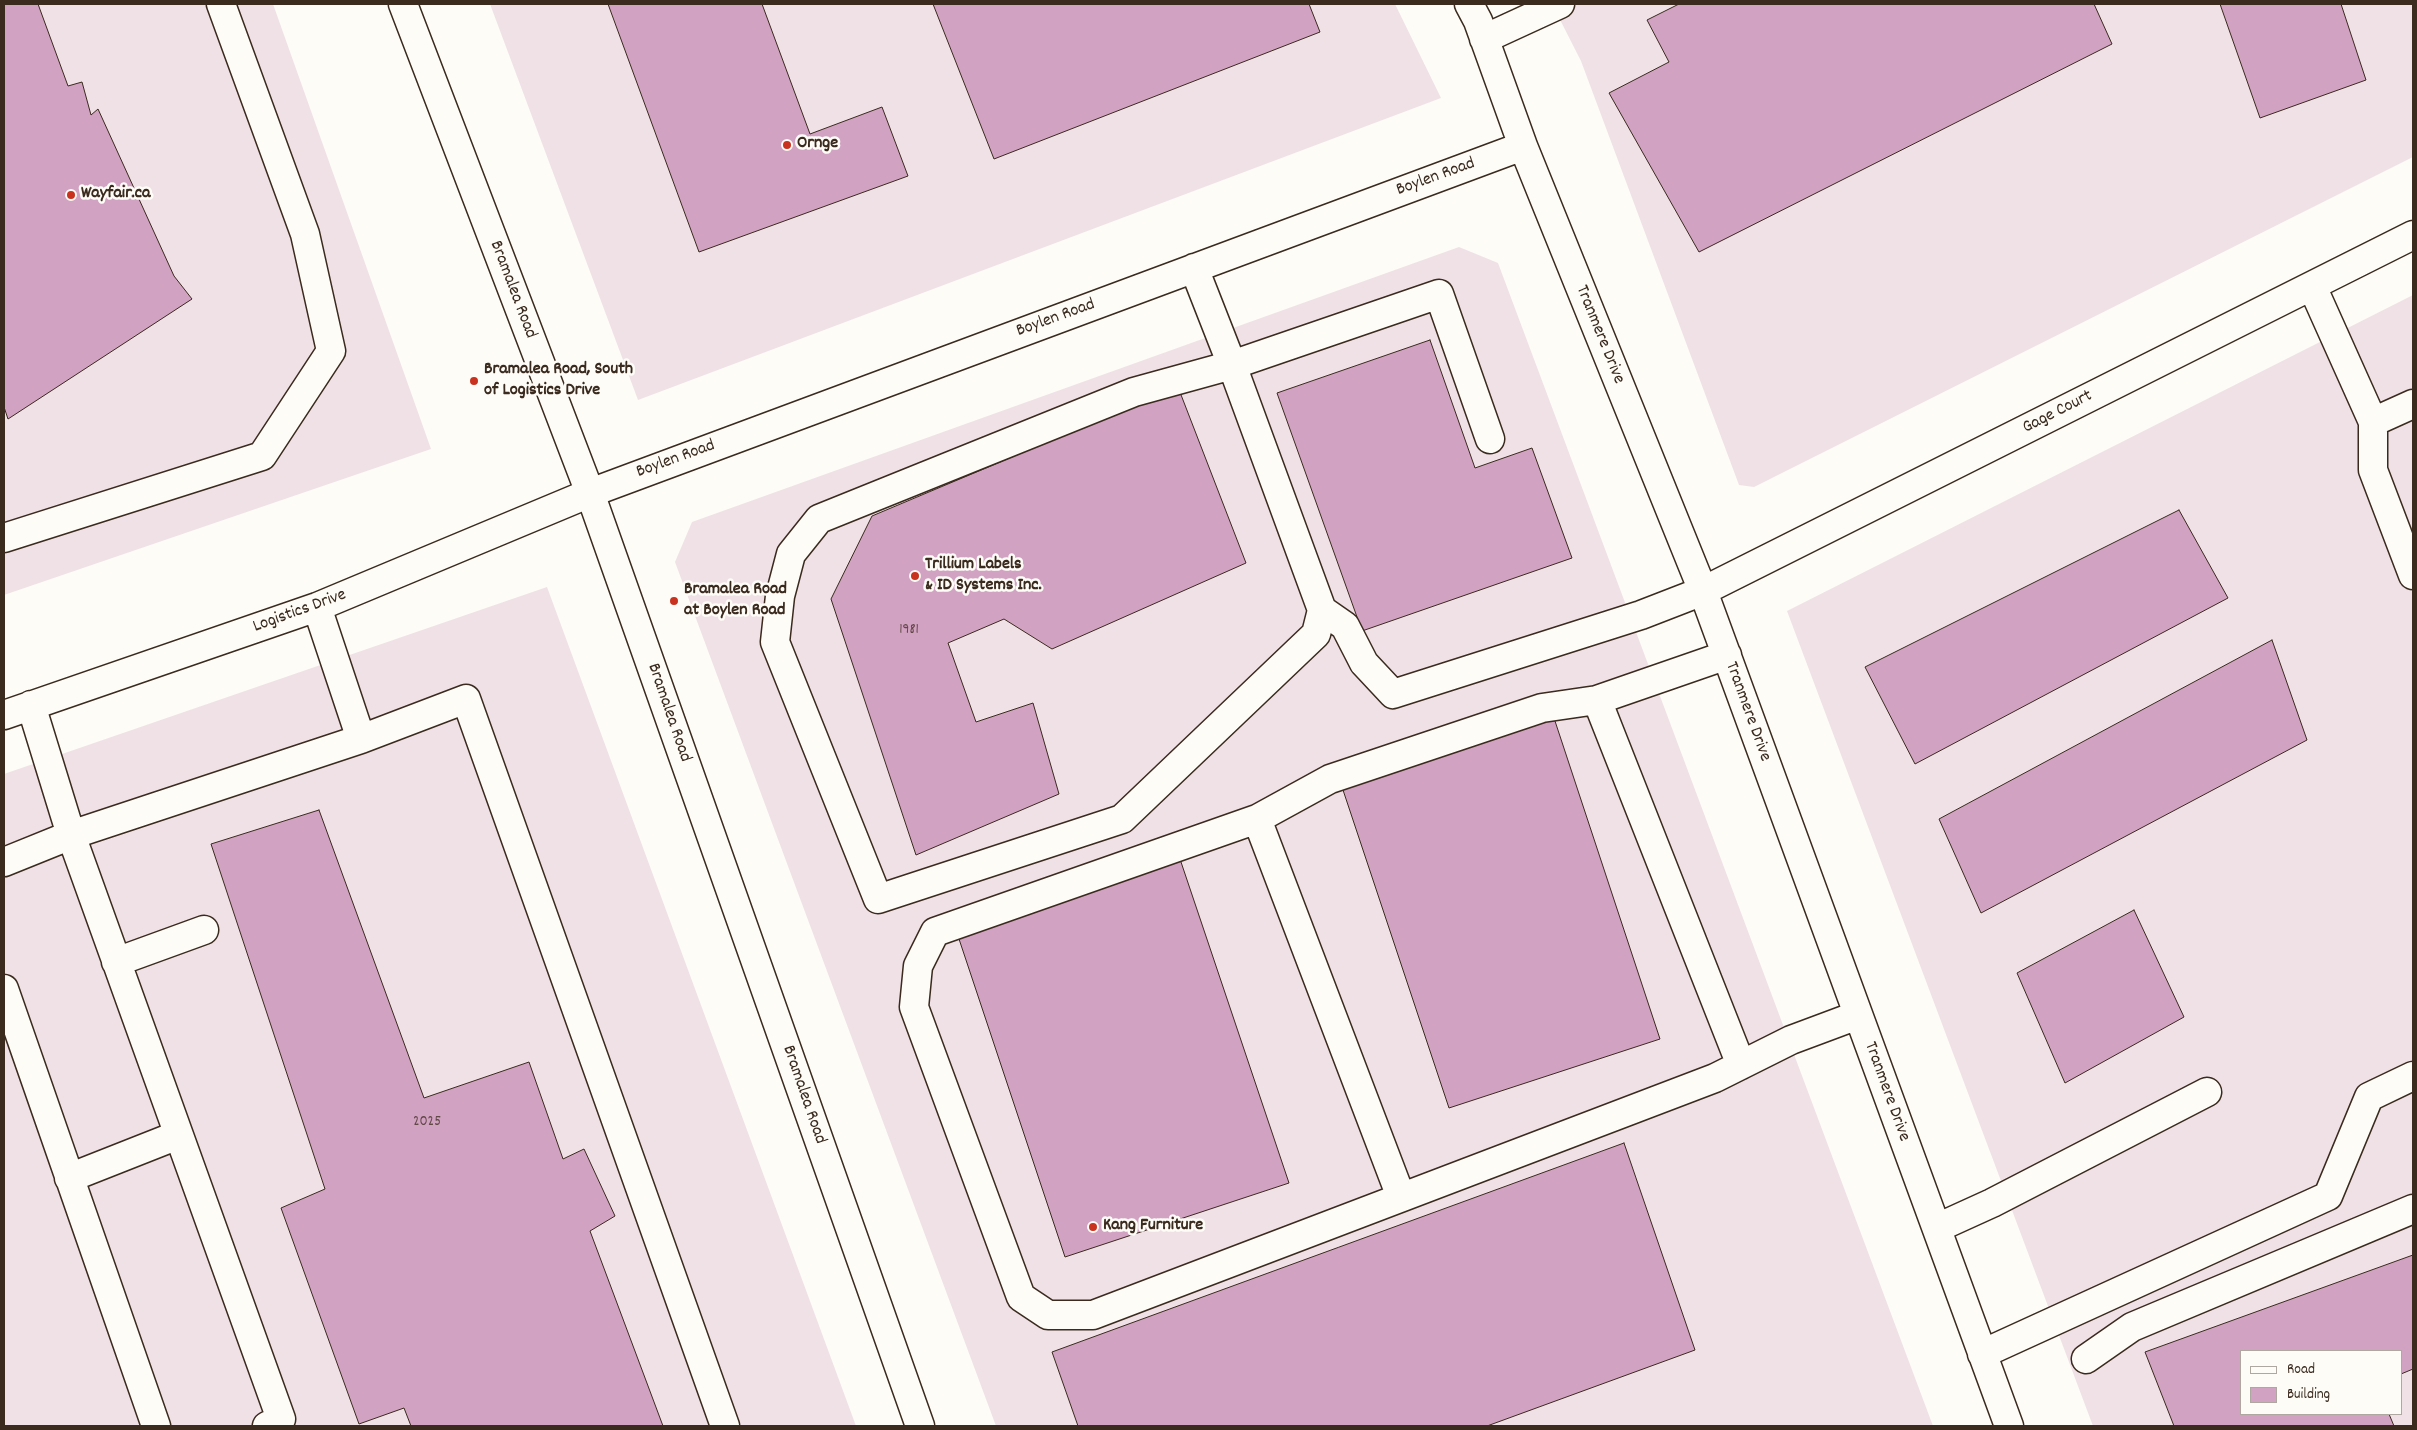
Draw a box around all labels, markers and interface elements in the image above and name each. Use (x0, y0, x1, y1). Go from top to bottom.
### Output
place label: Ornge (797, 134, 838, 156)
marker: Ornge (781, 139, 793, 151)
street label: Boylen Road (1394, 154, 1478, 202)
place label: Wayfair.ca (81, 184, 150, 206)
marker: Wayfair.ca (65, 189, 77, 201)
street label: Bramalea Road (483, 238, 541, 342)
street label: Tranmere Drive (1569, 283, 1629, 387)
street label: Boylen Road (1014, 295, 1098, 343)
place label: Bramalea Road, South of Logistics Drive (484, 360, 633, 402)
marker: Bramalea Road, South of Logistics Drive (468, 375, 480, 387)
street label: Gage Court (2019, 386, 2097, 440)
street label: Boylen Road (634, 436, 718, 484)
place label: Trillium Labels & ID Systems Inc. (925, 555, 1042, 598)
marker: Trillium Labels & ID Systems Inc. (909, 570, 921, 582)
place label: Bramalea Road at Boylen Road (684, 580, 787, 622)
street label: Logistics Drive (250, 585, 350, 639)
marker: Bramalea Road at Boylen Road (668, 595, 680, 607)
house number: 1981 (899, 622, 919, 640)
street label: Tranmere Drive (1719, 659, 1775, 765)
street label: Bramalea Road (641, 661, 695, 765)
street label: Tranmere Drive (1858, 1039, 1914, 1145)
street label: Bramalea Road (776, 1043, 830, 1147)
house number: 2025 (413, 1114, 441, 1132)
place label: Kang Furniture (1103, 1216, 1203, 1238)
marker: Kang Furniture (1087, 1221, 1099, 1233)
legend (2240, 1350, 2402, 1415)
text: Road (2287, 1359, 2315, 1381)
text: Building (2287, 1384, 2330, 1406)

